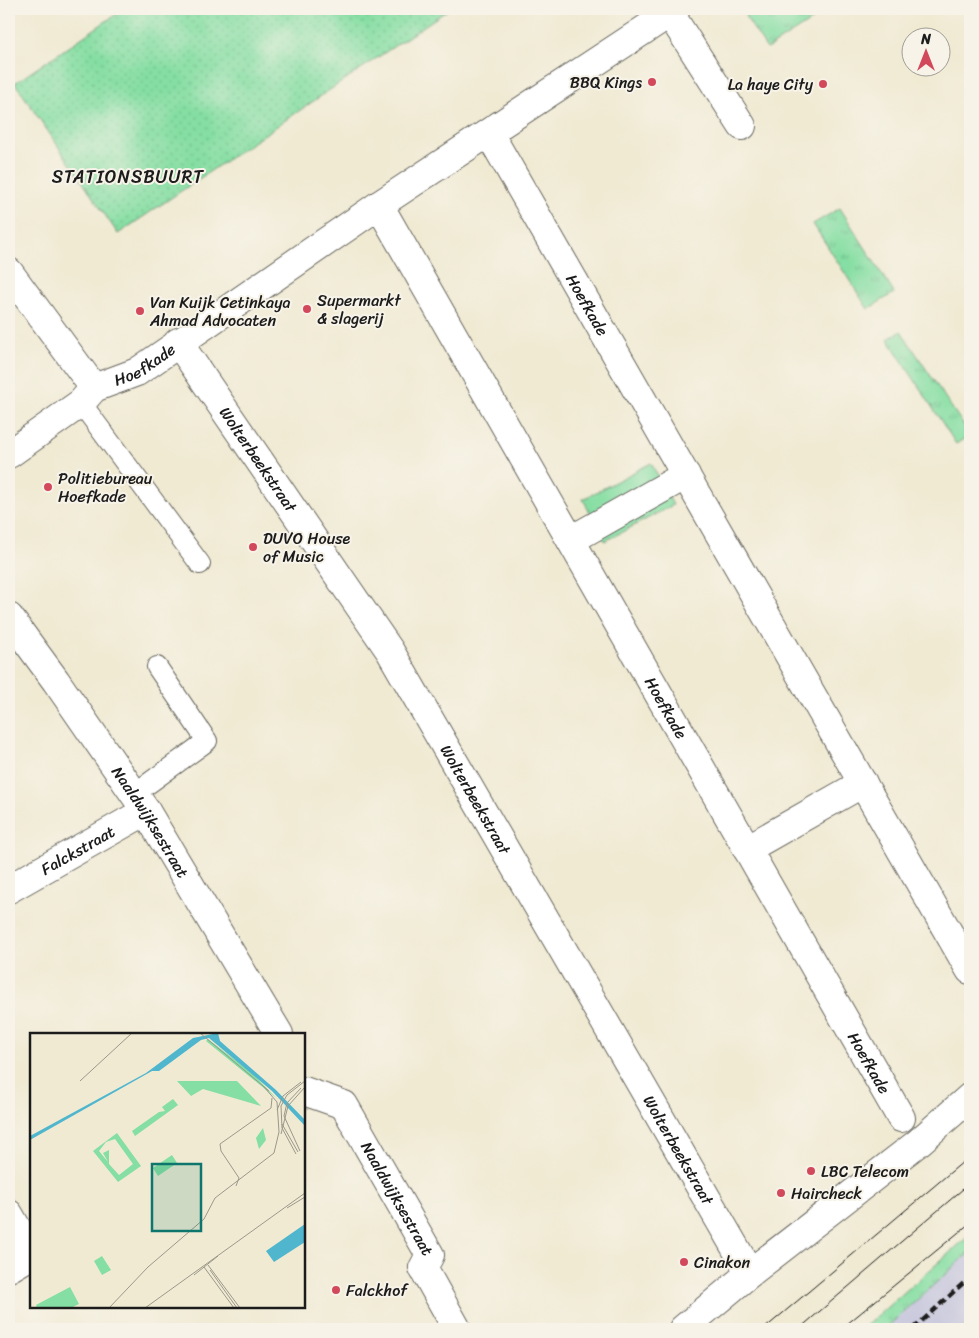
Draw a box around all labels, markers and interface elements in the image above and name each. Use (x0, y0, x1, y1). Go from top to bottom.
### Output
text: N (920, 27, 931, 52)
north arrow (902, 28, 952, 78)
place label: BBQ Kings (570, 68, 642, 97)
place label: La haye City (728, 70, 814, 99)
marker: BBQ Kings (646, 76, 658, 88)
marker: La haye City (817, 78, 829, 90)
district label: STATIONSBUURT (52, 161, 204, 193)
street label: Hoefkade (558, 268, 617, 341)
place label: Supermarkt & slagerij (317, 286, 401, 333)
place label: Van Kuijk Cetinkaya Ahmad Advocaten (149, 288, 290, 335)
marker: Supermarkt & slagerij (301, 303, 313, 315)
marker: Van Kuijk Cetinkaya Ahmad Advocaten (134, 305, 146, 317)
street label: Hoefkade (109, 335, 181, 394)
street label: Wolterbeekstraat (212, 400, 305, 518)
place label: Politiebureau Hoefkade (58, 464, 153, 511)
marker: Politiebureau Hoefkade (42, 481, 54, 493)
place label: DUVO House of Music (263, 524, 351, 571)
marker: DUVO House of Music (247, 541, 259, 553)
street label: Hoefkade (637, 671, 696, 744)
street label: Wolterbeekstraat (432, 739, 519, 860)
street label: Naaldwijksestraat (104, 759, 197, 883)
street label: Falckstraat (35, 817, 120, 883)
street label: Hoefkade (840, 1026, 899, 1099)
inset map (30, 1033, 305, 1308)
street label: Wolterbeekstraat (635, 1089, 722, 1211)
street label: Naaldwijksestraat (353, 1136, 442, 1261)
place label: LBC Telecom (821, 1157, 909, 1186)
marker: LBC Telecom (805, 1165, 817, 1177)
place label: Haircheck (791, 1179, 862, 1208)
marker: Haircheck (775, 1187, 787, 1199)
place label: Cinakon (694, 1248, 750, 1277)
marker: Cinakon (678, 1256, 690, 1268)
place label: Falckhof (346, 1276, 409, 1305)
marker: Falckhof (330, 1284, 342, 1296)

